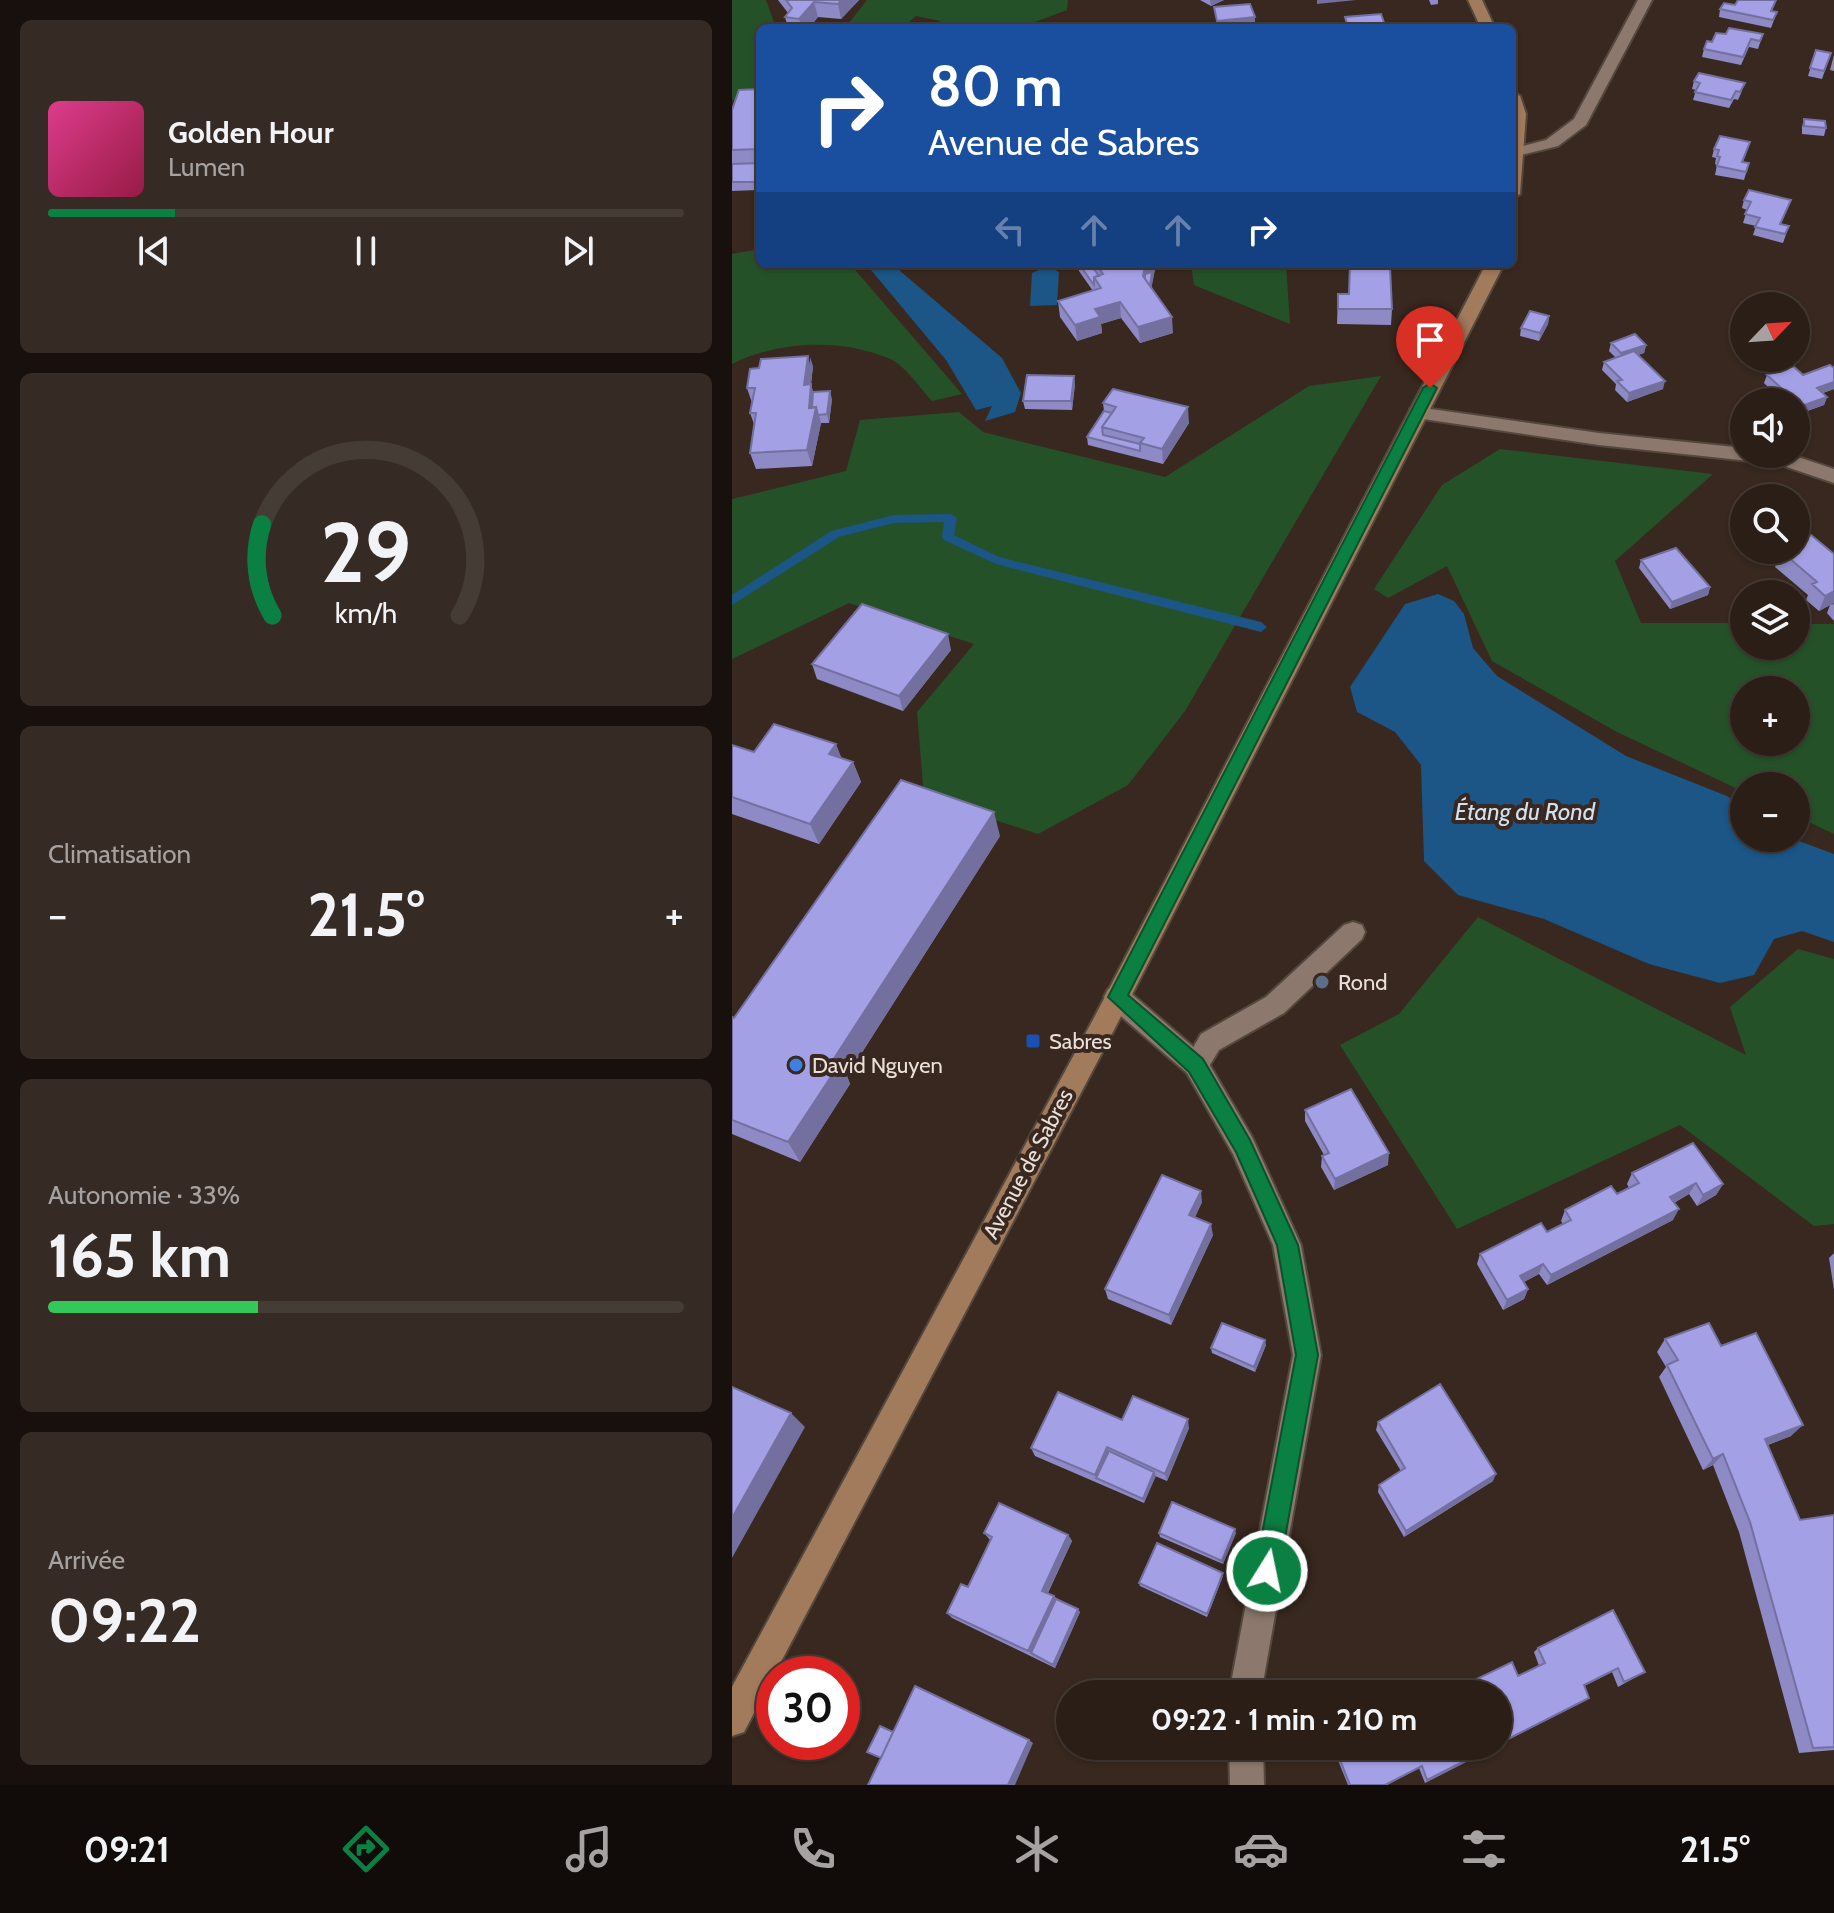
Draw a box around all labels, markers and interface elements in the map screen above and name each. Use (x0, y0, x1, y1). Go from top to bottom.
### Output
text: 80 m (928, 52, 1063, 120)
icon: right (796, 56, 900, 160)
text: Golden Hour (168, 114, 334, 151)
text: Avenue de Sabres (928, 120, 1199, 164)
text: Lumen (168, 151, 245, 183)
icon: left (988, 208, 1032, 252)
icon: ahead (1072, 208, 1116, 252)
icon: ahead (1156, 208, 1200, 252)
icon: right (1240, 208, 1284, 252)
icon: previous (132, 229, 176, 273)
icon: pause (344, 229, 388, 273)
icon: next (556, 229, 600, 273)
north arrow (1730, 292, 1810, 372)
map controls (1730, 292, 1810, 852)
pin (1396, 306, 1464, 388)
icon: arrive (1408, 318, 1452, 362)
button: sound (1730, 388, 1810, 468)
button: search (1730, 484, 1810, 564)
text: 29 (321, 501, 411, 602)
button: layers (1730, 580, 1810, 660)
text: km/h (335, 595, 397, 630)
button: + (1730, 676, 1810, 756)
button: − (1730, 772, 1810, 852)
water label: Étang du Rond (1455, 796, 1596, 826)
text: Climatisation (48, 838, 191, 870)
text: 21.5° (308, 878, 424, 951)
text: − (48, 888, 67, 941)
text: + (665, 888, 684, 941)
place label: Rond (1338, 969, 1387, 996)
marker: Rond (1313, 973, 1331, 991)
place label: Sabres (1049, 1028, 1112, 1055)
marker: Sabres (1024, 1032, 1042, 1050)
place label: David Nguyen (812, 1052, 943, 1079)
marker: David Nguyen (787, 1056, 805, 1074)
street label: Avenue de Sabres (977, 1084, 1079, 1244)
text: Autonomie · 33% (48, 1179, 240, 1211)
text: 165 km (48, 1219, 231, 1292)
position arrow (1225, 1529, 1309, 1613)
text: Arrivée (48, 1544, 125, 1576)
text: 09:22 (48, 1584, 201, 1657)
speed limit sign: 30 (756, 1656, 860, 1760)
text: 09:22 · 1 min · 210 m (1151, 1701, 1417, 1738)
icon: directions (338, 1821, 394, 1877)
icon: music (561, 1821, 617, 1877)
icon: phone (785, 1821, 841, 1877)
icon: climate (1009, 1821, 1065, 1877)
icon: car (1233, 1821, 1289, 1877)
icon: filters (1456, 1821, 1512, 1877)
text: 09:21 (84, 1827, 170, 1871)
text: 21.5° (1680, 1827, 1750, 1871)

